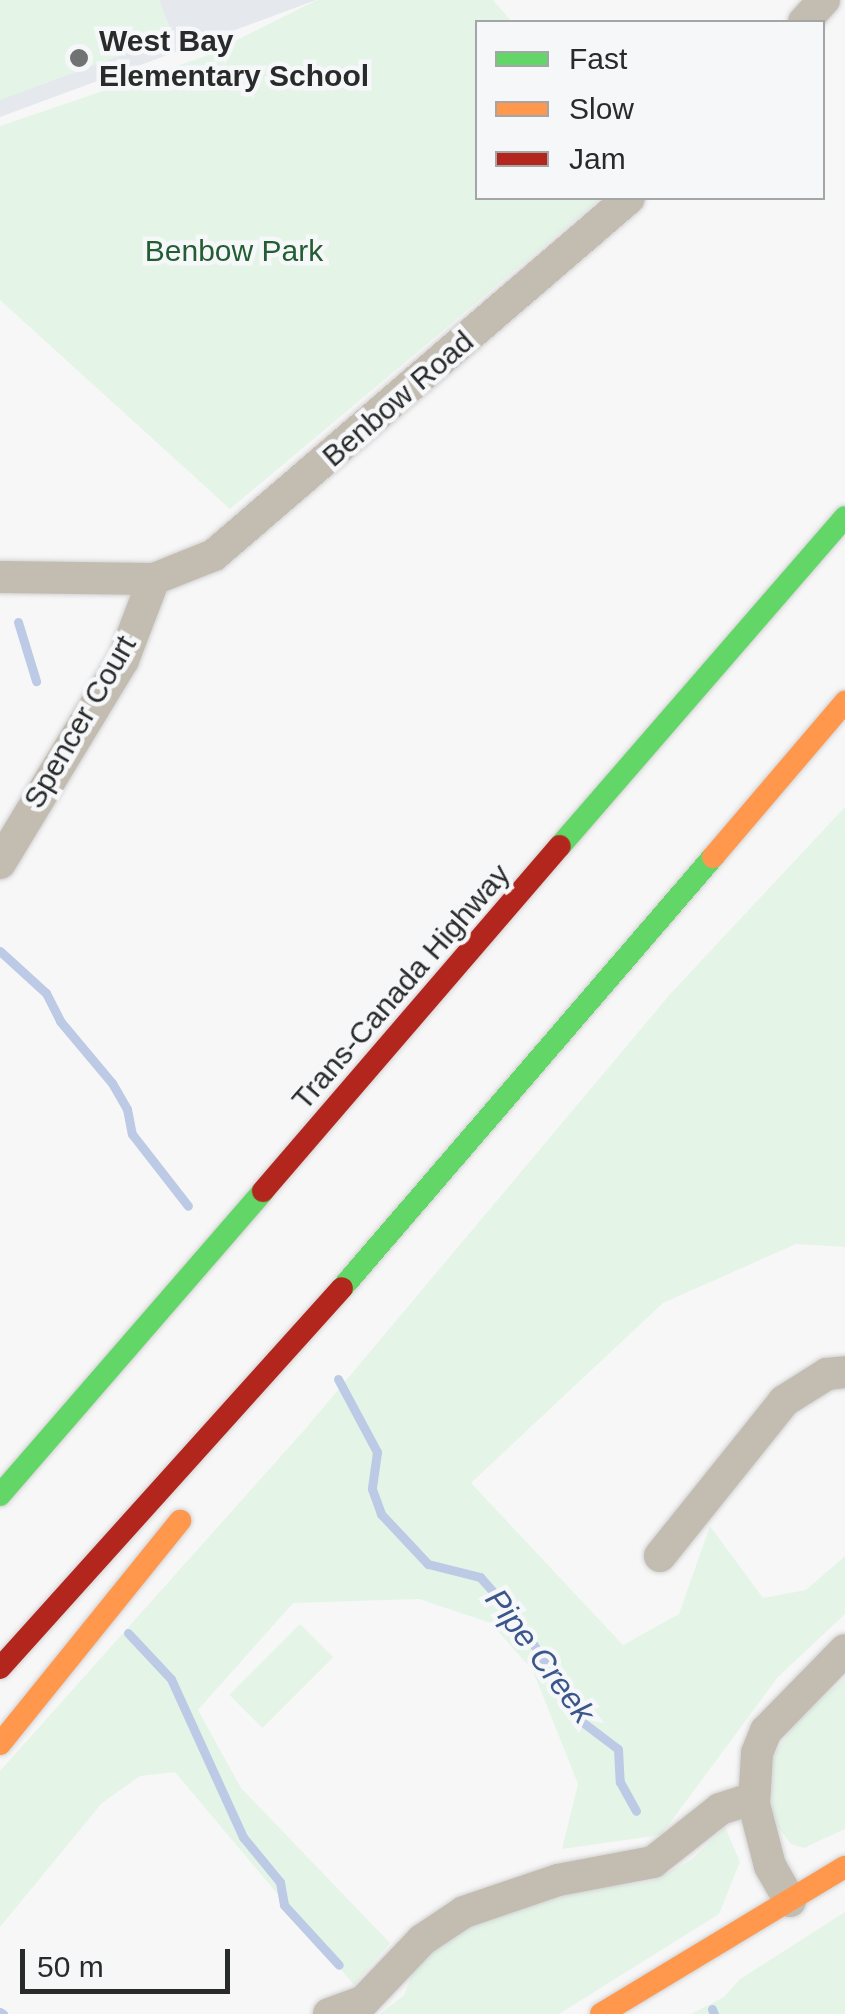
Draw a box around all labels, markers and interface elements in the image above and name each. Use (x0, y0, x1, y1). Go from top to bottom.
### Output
legend (475, 20, 825, 200)
place label: West Bay Elementary School (99, 23, 369, 94)
text: Fast (569, 42, 627, 75)
marker: West Bay Elementary School (68, 47, 90, 69)
text: Slow (569, 92, 634, 125)
text: Jam (569, 142, 626, 175)
park label: Benbow Park (145, 233, 323, 269)
street label: Benbow Road (315, 324, 481, 474)
street label: Spencer Court (16, 629, 144, 815)
street label: Trans-Canada Highway (284, 857, 518, 1117)
water label: Pipe Creek (477, 1581, 603, 1731)
scale bar (25, 1929, 235, 1991)
text: 50 m (37, 1950, 104, 1983)

